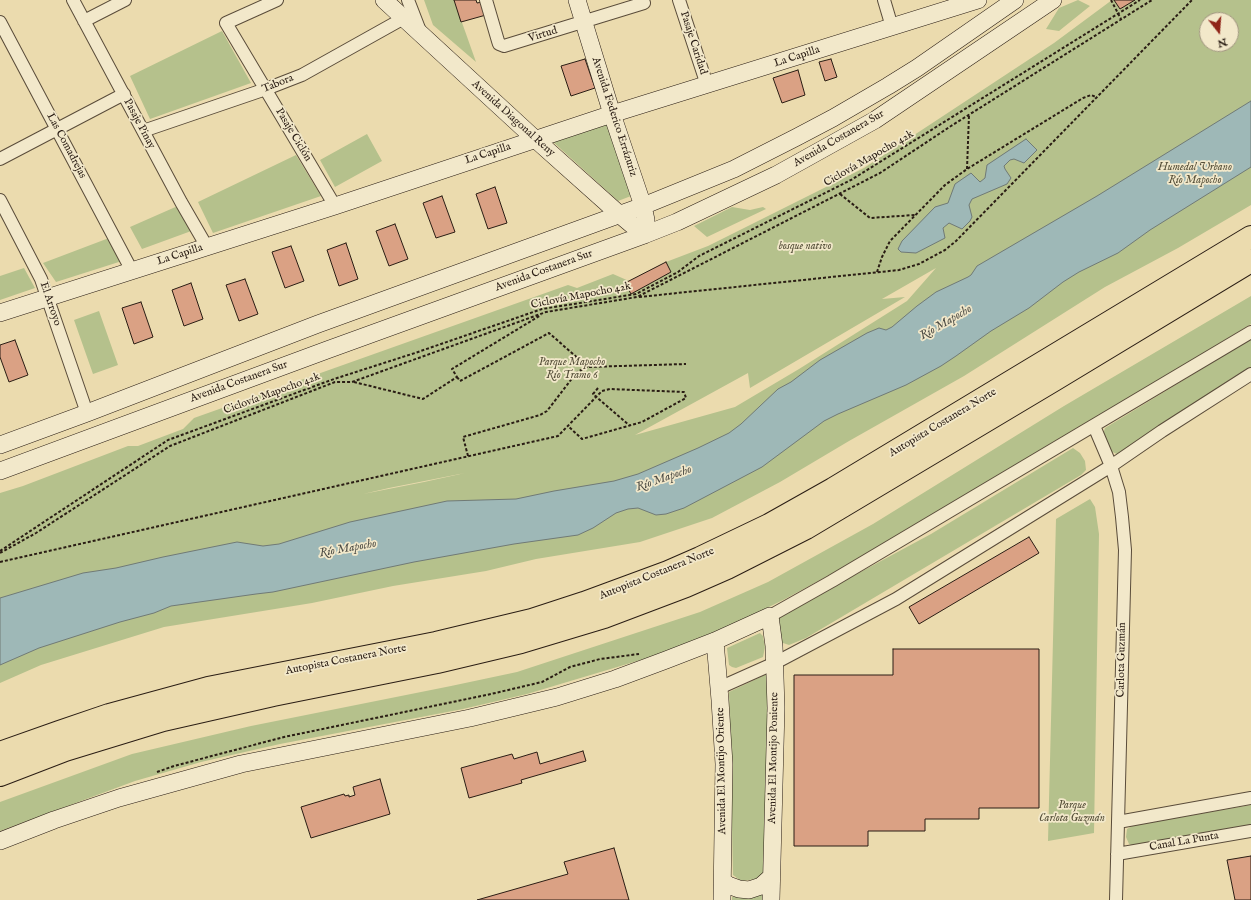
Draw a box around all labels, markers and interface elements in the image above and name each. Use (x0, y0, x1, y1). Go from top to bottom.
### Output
street label: Pasaje Caridad (677, 10, 709, 76)
north arrow (1199, 12, 1239, 52)
street label: Virtud (527, 24, 559, 46)
text: N (1216, 34, 1229, 51)
street label: La Capilla (772, 43, 822, 71)
street label: Avenida Federico Errázuriz (588, 56, 640, 178)
street label: Tabora (260, 72, 296, 96)
street label: Avenida Diagonal Reny (469, 78, 557, 160)
street label: Pasaje Pinay (120, 97, 158, 151)
street label: Pasaje Ciclón (272, 106, 314, 164)
street label: Avenida Costanera Sur (791, 108, 887, 170)
street label: Las Comadrejas (43, 111, 89, 181)
street label: Ciclovía Mapocho 42k (822, 128, 916, 190)
street label: La Capilla (463, 140, 513, 168)
park label: Humedal Urbano Río Mapocho (1158, 161, 1232, 187)
park label: bosque nativo (779, 240, 831, 254)
street label: La Capilla (155, 241, 205, 269)
street label: Avenida Costanera Sur (494, 247, 594, 295)
street label: El Arroyo (36, 280, 64, 328)
street label: Ciclovía Mapocho 42k (530, 280, 632, 312)
water label: Río Mapocho (917, 302, 975, 344)
park label: Parque Mapocho Río Tramo 6 (539, 356, 605, 382)
street label: Avenida Costanera Sur (189, 358, 289, 406)
street label: Ciclovía Mapocho 42k (222, 370, 322, 418)
street label: Autopista Costanera Norte (887, 386, 999, 460)
water label: Río Mapocho (634, 463, 694, 495)
water label: Río Mapocho (318, 537, 378, 561)
street label: Autopista Costanera Norte (598, 545, 716, 603)
street label: Carlota Guzmán (1115, 622, 1129, 698)
street label: Autopista Costanera Norte (285, 642, 407, 678)
street label: Avenida El Montijo Poniente (766, 692, 782, 824)
street label: Avenida El Montijo Oriente (714, 707, 730, 835)
park label: Parque Carlota Guzmán (1039, 799, 1105, 825)
street label: Canal La Punta (1148, 829, 1220, 855)

